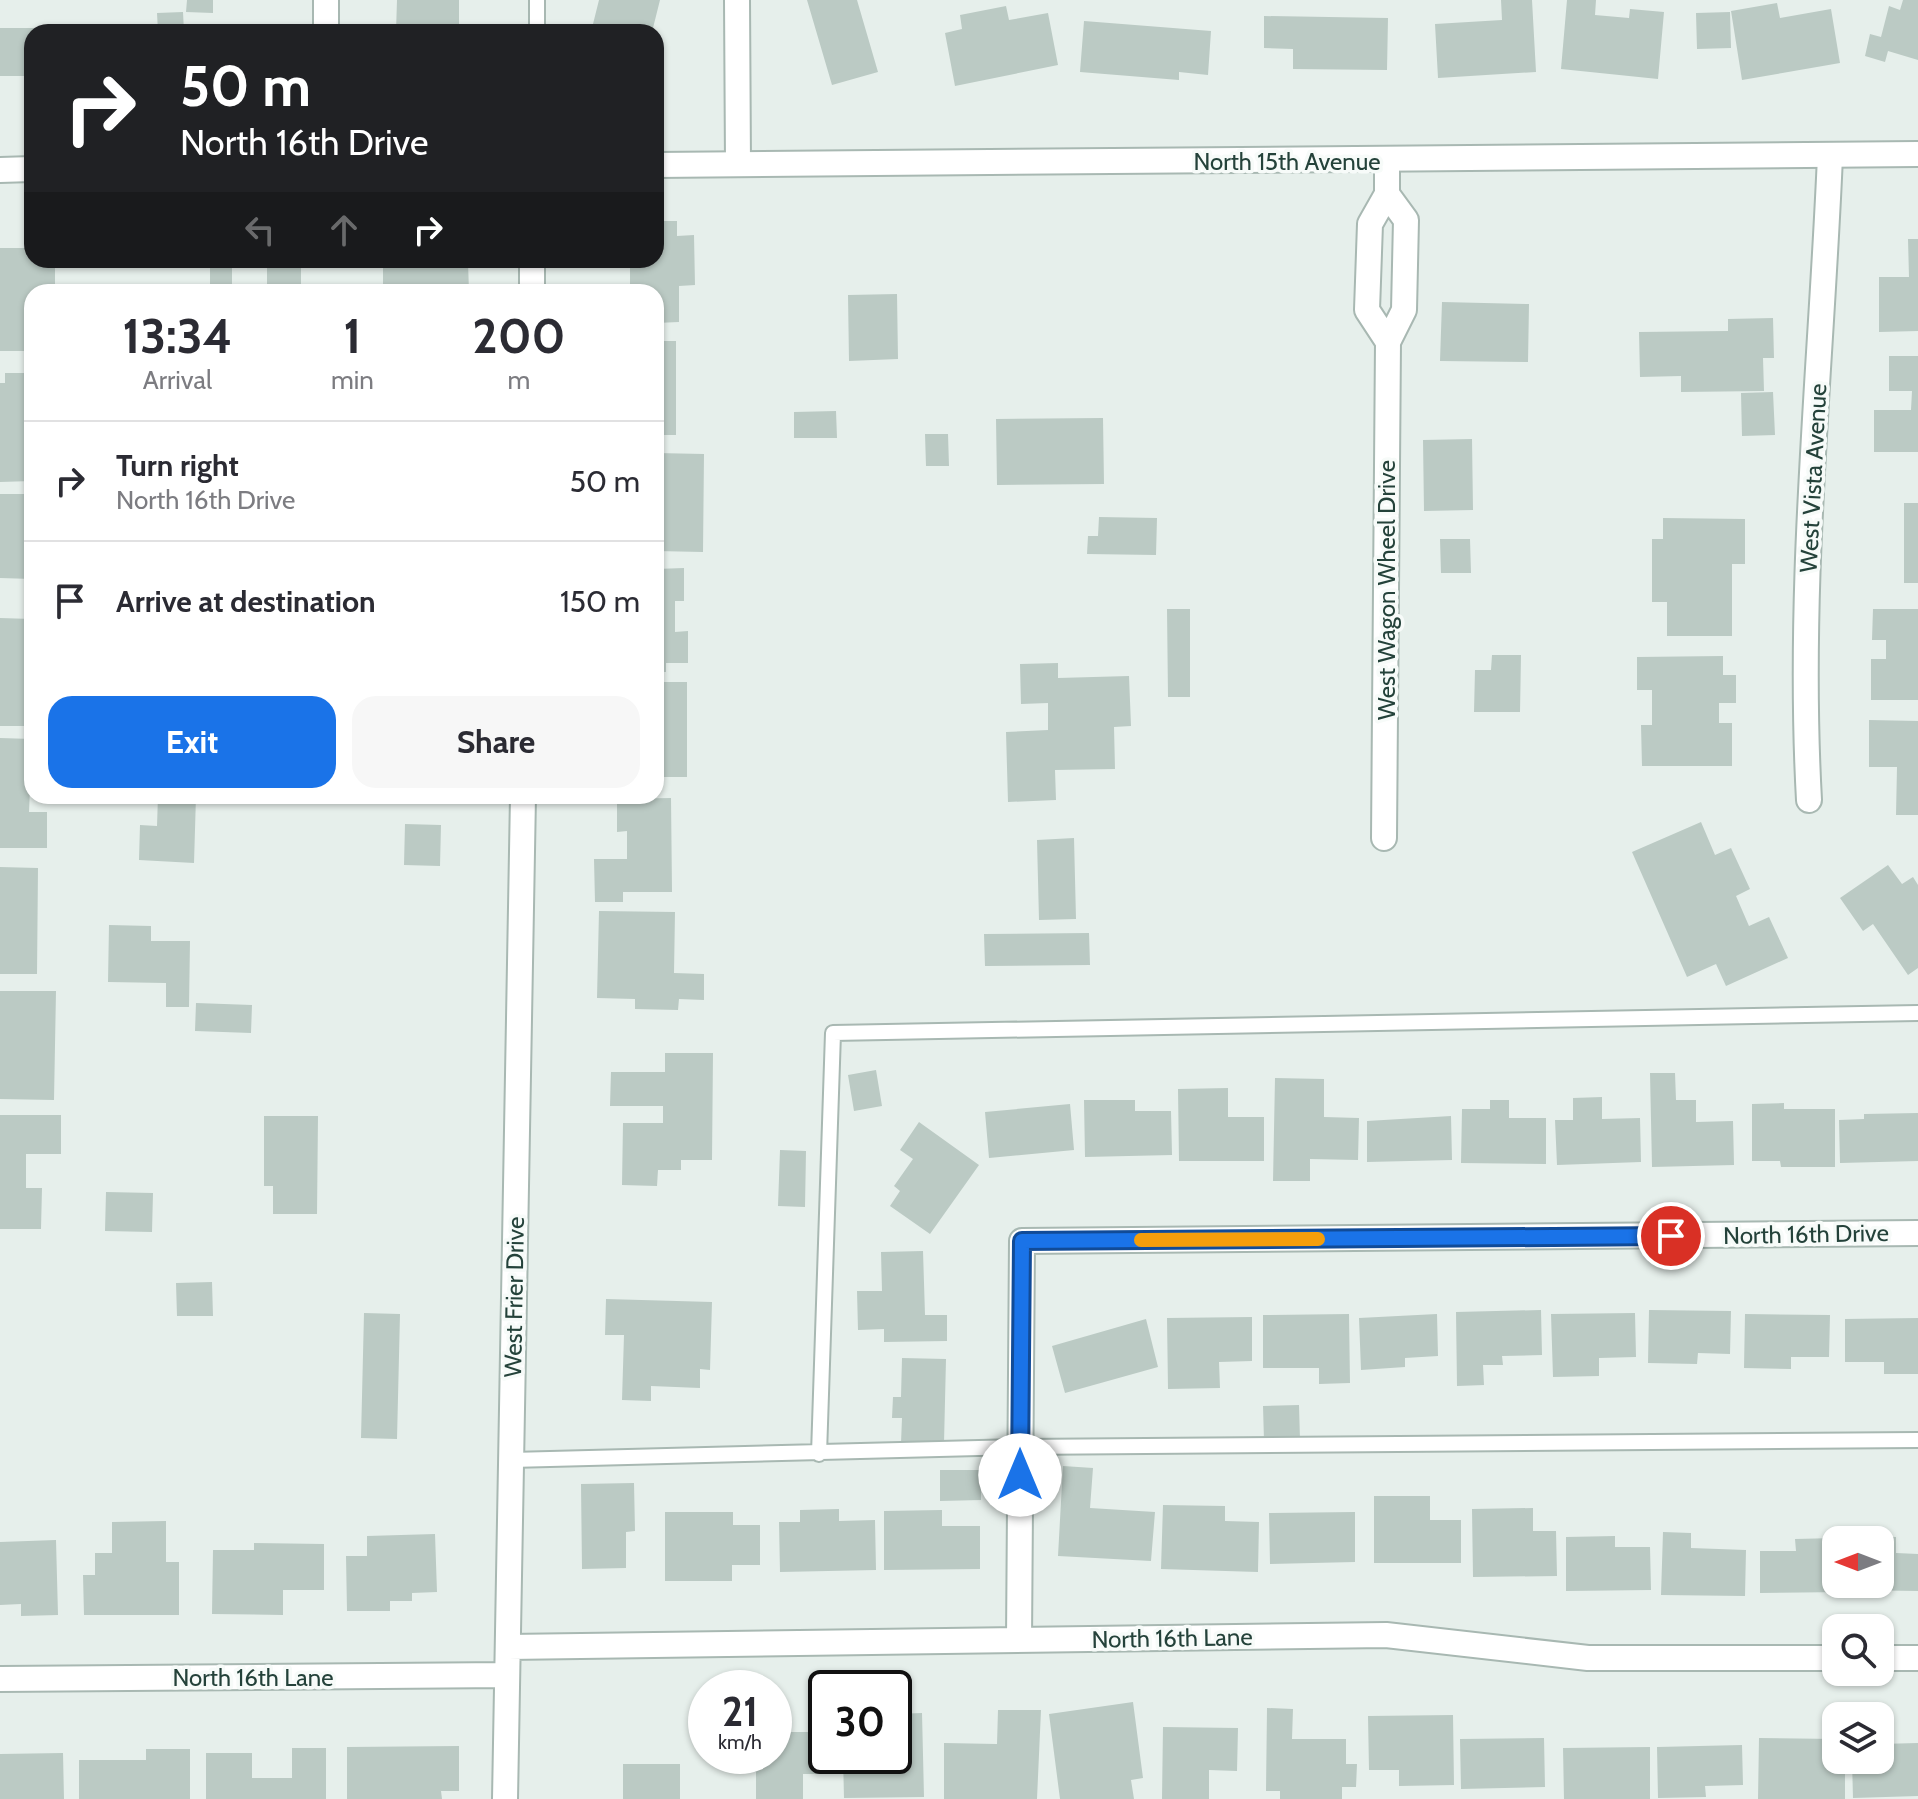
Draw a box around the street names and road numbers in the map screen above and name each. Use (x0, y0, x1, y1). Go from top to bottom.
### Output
street label: North 15th Avenue (1193, 147, 1381, 176)
street label: West Vista Avenue (1794, 383, 1832, 573)
street label: West Wagon Wheel Drive (1372, 460, 1401, 720)
street label: West Frier Drive (498, 1216, 530, 1378)
street label: North 16th Drive (1723, 1218, 1889, 1250)
street label: North 16th Lane (1091, 1622, 1253, 1654)
street label: North 16th Lane (172, 1663, 334, 1692)

